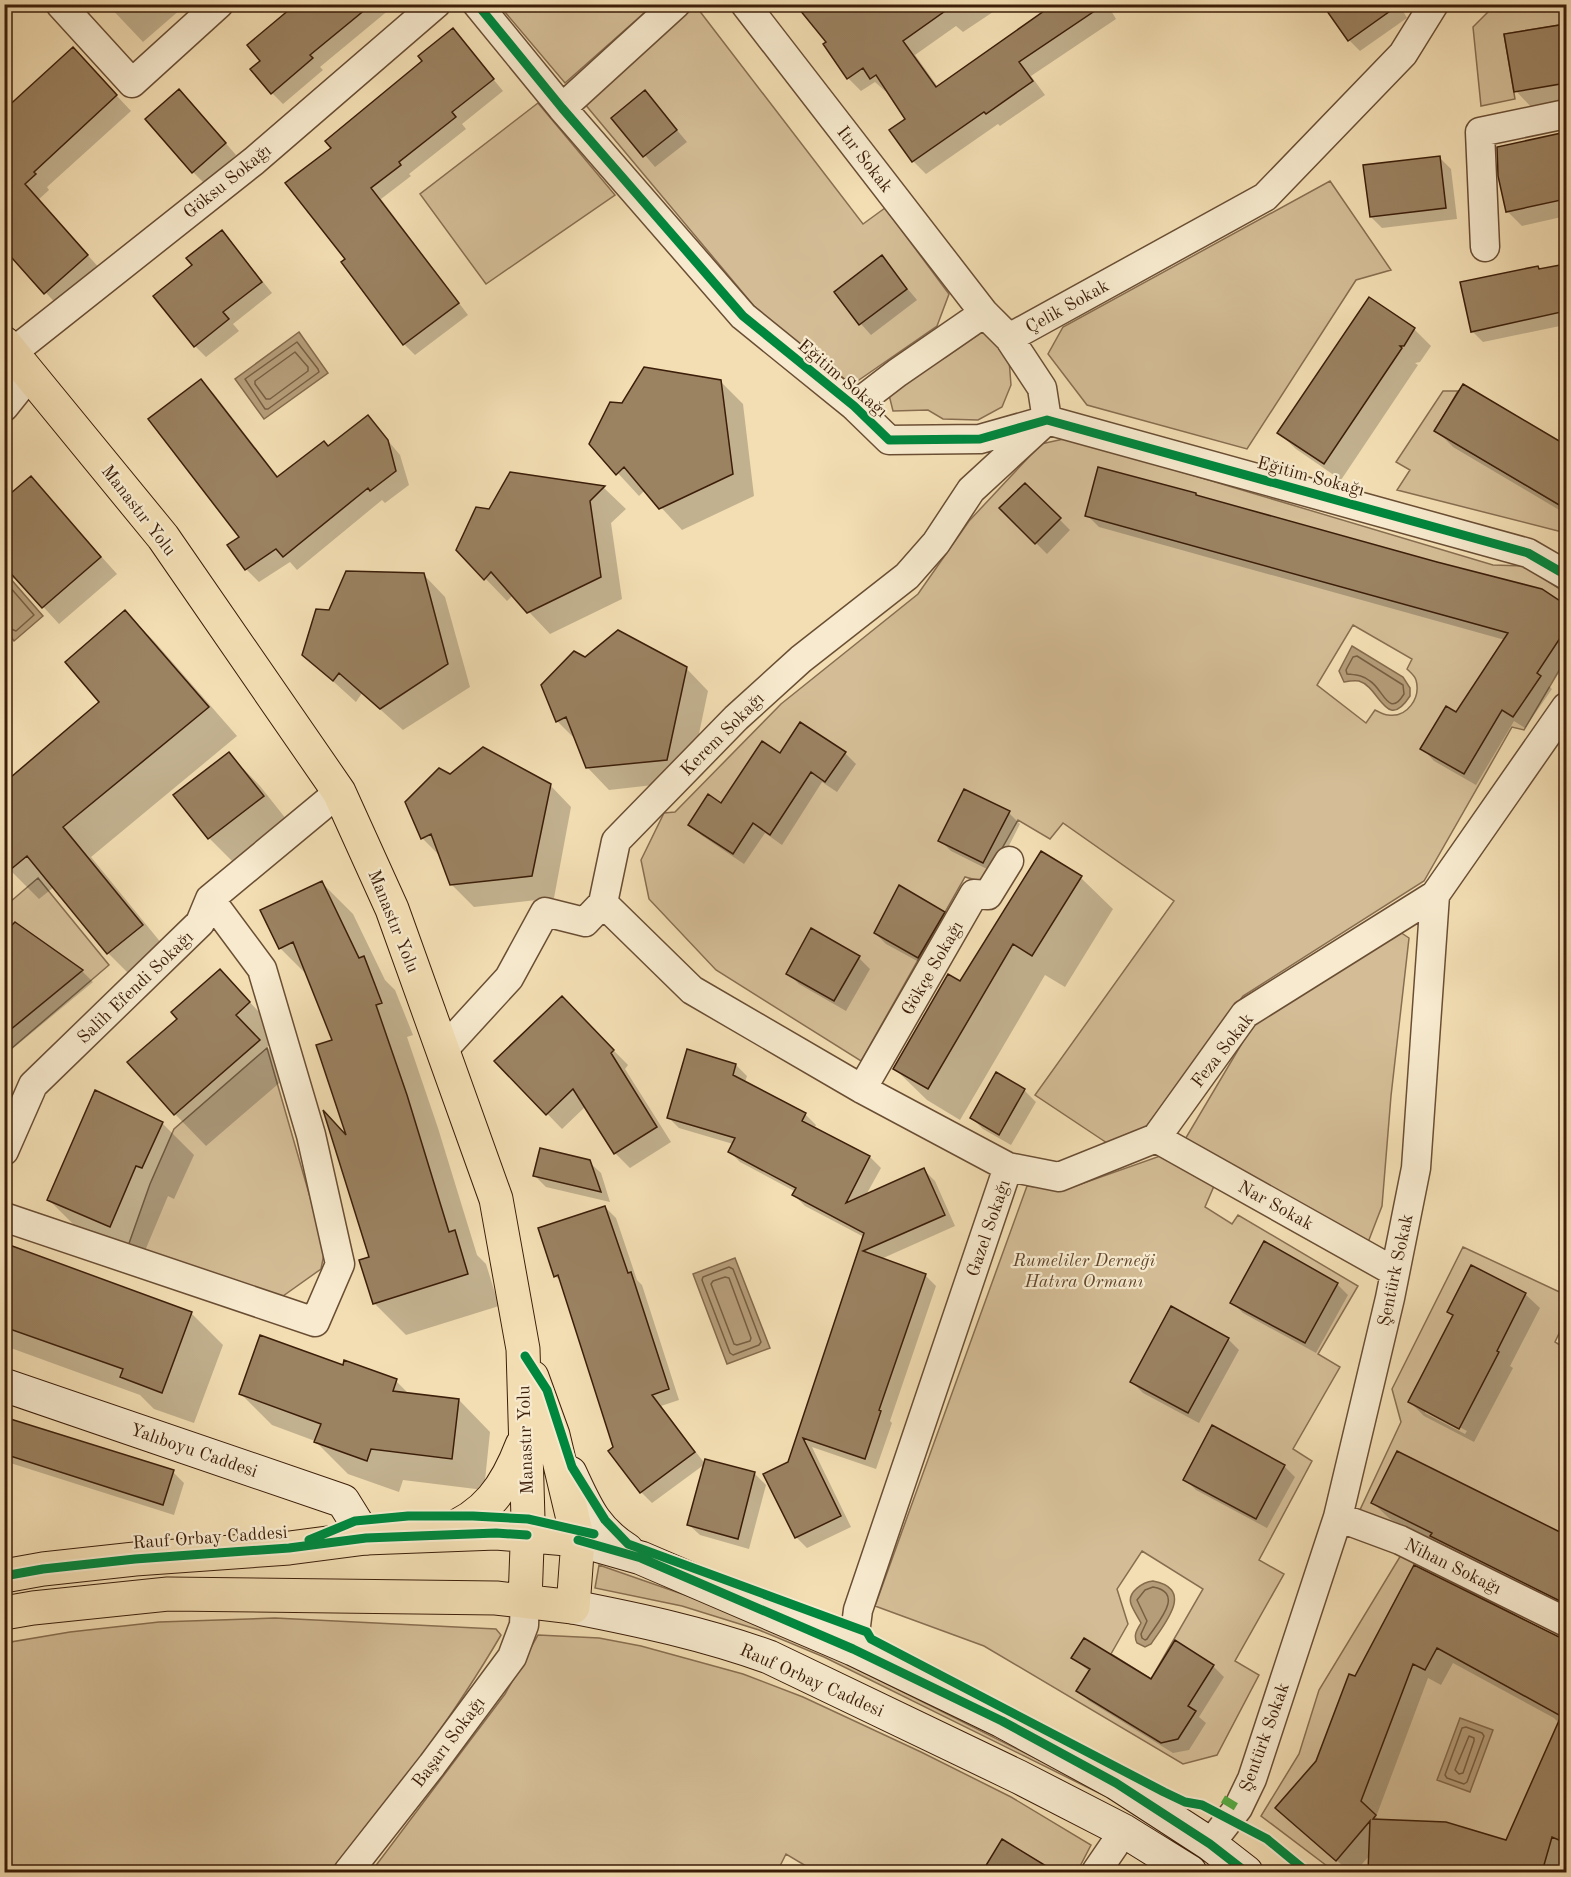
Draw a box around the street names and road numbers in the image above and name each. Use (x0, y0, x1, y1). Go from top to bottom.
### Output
street label: Itır Sokak (833, 123, 895, 196)
street label: Göksu Sokağı (181, 141, 275, 222)
street label: Çelik Sokak (1023, 277, 1112, 337)
street label: Eğitim Sokağı (794, 336, 891, 421)
street label: Eğitim Sokağı (1255, 454, 1367, 500)
street label: Manastır Yolu (98, 462, 179, 559)
street label: Kerem Sokağı (678, 689, 768, 780)
street label: Manastır Yolu (364, 867, 422, 976)
street label: Gökçe Sokağı (899, 918, 967, 1019)
street label: Salih Efendi Sokağı (74, 928, 197, 1047)
street label: Feza Sokak (1188, 1010, 1257, 1091)
street label: Gazel Sokağı (964, 1178, 1014, 1279)
street label: Nar Sokak (1235, 1178, 1316, 1234)
street label: Şentürk Sokak (1375, 1212, 1417, 1328)
street label: Manastır Yolu (515, 1385, 537, 1495)
street label: Yalıboyu Caddesi (128, 1421, 260, 1481)
street label: Rauf Orbay Caddesi (132, 1524, 288, 1552)
street label: Nihan Sokağı (1401, 1536, 1504, 1598)
street label: Rauf Orbay Caddesi (737, 1641, 886, 1721)
street label: Şentürk Sokak (1237, 1680, 1293, 1794)
street label: Başarı Sokağı (409, 1694, 489, 1791)

